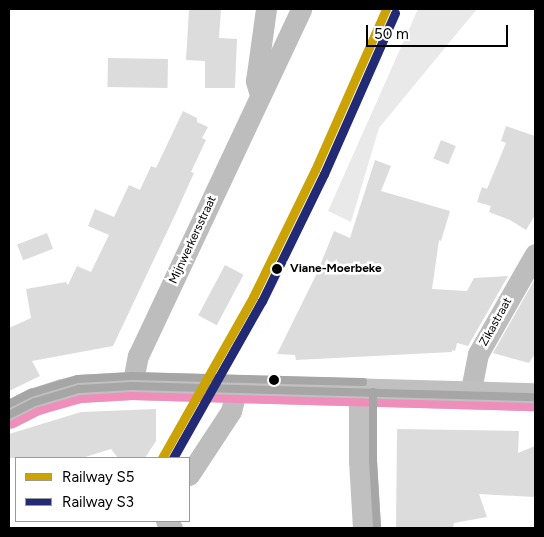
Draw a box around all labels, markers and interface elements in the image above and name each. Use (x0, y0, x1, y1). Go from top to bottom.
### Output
scale bar (369, 15, 512, 47)
text: 50 m (374, 25, 409, 43)
street label: Mijnwerkersstraat (166, 194, 220, 286)
marker: Viane-Moerbeke (268, 260, 286, 278)
place label: Viane-Moerbeke (290, 262, 382, 276)
street label: Zikastraat (477, 295, 515, 349)
unlabelled marker (269, 375, 279, 385)
legend (15, 457, 190, 522)
text: Railway S5 (62, 468, 134, 486)
text: Railway S3 (62, 493, 134, 511)

